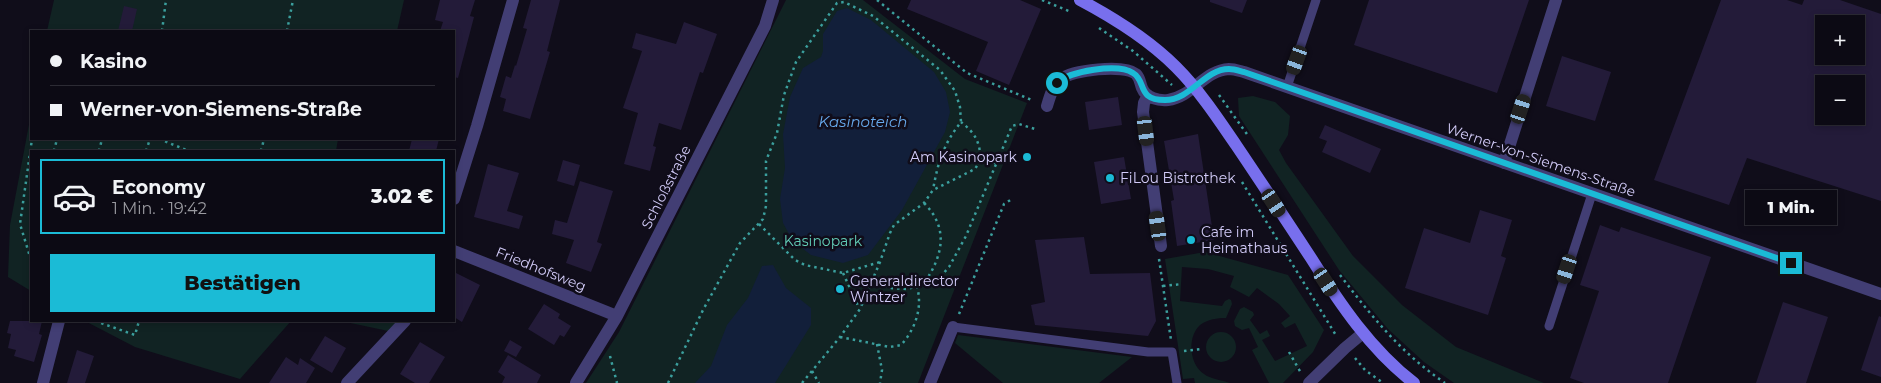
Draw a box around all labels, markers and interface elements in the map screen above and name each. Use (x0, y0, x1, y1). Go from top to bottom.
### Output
map controls (1815, 15, 1865, 125)
button: + (1815, 15, 1865, 65)
car (1284, 43, 1309, 77)
text: Kasino (80, 50, 147, 73)
route start (1046, 72, 1068, 94)
button: − (1815, 75, 1865, 125)
car (1509, 92, 1532, 126)
text: Werner-von-Siemens-Straße (80, 98, 362, 121)
water label: Kasinoteich (819, 112, 907, 131)
car (1136, 115, 1155, 147)
street label: Werner-von-Siemens-Straße (1444, 119, 1638, 201)
street label: Schloßstraße (637, 142, 695, 232)
place label: Am Kasinopark (910, 148, 1018, 166)
marker: Am Kasinopark (1021, 151, 1033, 163)
place label: FiLou Bistrothek (1120, 169, 1236, 187)
marker: FiLou Bistrothek (1104, 172, 1116, 184)
icon: car (52, 174, 97, 219)
text: Economy (112, 176, 205, 199)
text: 3.02 € (371, 185, 433, 208)
car (1259, 186, 1288, 220)
callout: 1 Min. (1745, 190, 1837, 226)
text: 1 Min. (1767, 198, 1815, 217)
text: 1 Min. · 19:42 (112, 199, 207, 218)
car (1148, 210, 1167, 242)
place label: Cafe im Heimathaus (1201, 223, 1288, 257)
park label: Kasinopark (784, 232, 863, 250)
marker: Cafe im Heimathaus (1185, 234, 1197, 246)
street label: Friedhofsweg (493, 243, 589, 295)
car (1555, 252, 1578, 286)
route end (1780, 252, 1802, 274)
button: Bestätigen (50, 254, 435, 312)
car (1311, 265, 1340, 299)
place label: Generaldirector Wintzer (850, 272, 960, 306)
marker: Generaldirector Wintzer (834, 283, 846, 295)

